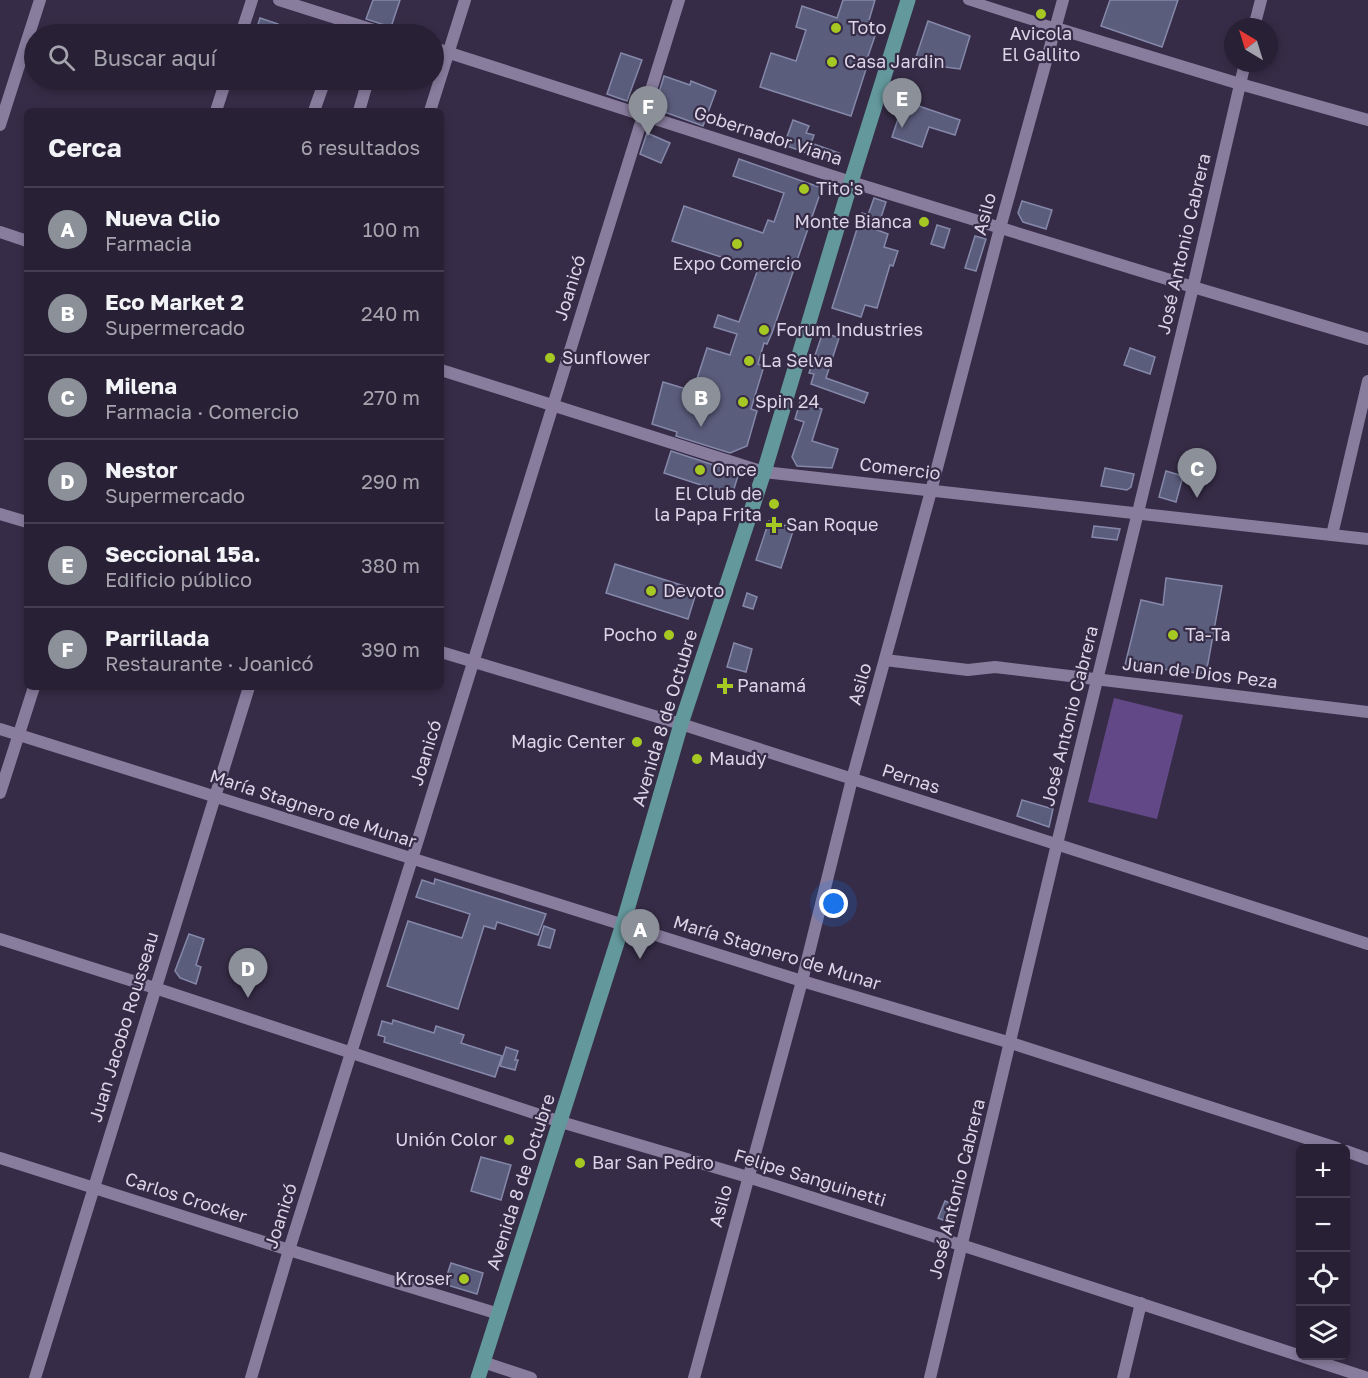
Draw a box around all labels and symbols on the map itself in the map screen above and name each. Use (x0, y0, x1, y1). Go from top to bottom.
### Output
marker: Avicola El Gallito (1034, 7, 1048, 21)
place label: Toto (848, 16, 886, 38)
north arrow (1224, 18, 1278, 72)
marker: Toto (829, 21, 843, 35)
place label: Avicola El Gallito (1002, 22, 1080, 65)
place label: Casa Jardin (844, 50, 945, 72)
marker: Casa Jardin (825, 55, 839, 69)
pin: E (882, 78, 922, 128)
pin: F (628, 86, 668, 136)
street label: Gobernador Viana (691, 101, 845, 169)
street label: José Antonio Cabrera (1151, 151, 1215, 336)
place label: Tito's (816, 177, 863, 199)
marker: Tito's (797, 182, 811, 196)
street label: Asilo (968, 190, 1000, 237)
place label: Monte Bianca (795, 210, 912, 232)
marker: Monte Bianca (917, 215, 931, 229)
marker: Expo Comercio (730, 237, 744, 251)
street label: Joanicó (549, 252, 589, 323)
place label: Expo Comercio (673, 252, 801, 274)
place label: Forum Industries (776, 318, 923, 340)
marker: Forum Industries (757, 323, 771, 337)
place label: Sunflower (562, 346, 650, 368)
place label: La Selva (761, 349, 833, 371)
marker: Sunflower (543, 351, 557, 365)
marker: La Selva (742, 354, 756, 368)
pin: B (682, 378, 720, 427)
place label: Spin 24 (755, 390, 819, 412)
marker: Spin 24 (736, 395, 750, 409)
pin: C (1178, 448, 1216, 498)
street label: Comercio (858, 452, 942, 484)
place label: Once (712, 458, 757, 480)
marker: Once (693, 463, 707, 477)
place label: El Club de la Papa Frita (654, 482, 762, 525)
marker: El Club de la Papa Frita (767, 497, 781, 511)
place label: San Roque (786, 513, 879, 535)
marker: San Roque (767, 518, 781, 532)
place label: Devoto (663, 579, 724, 601)
marker: Devoto (644, 584, 658, 598)
place label: Pocho (603, 623, 657, 645)
street label: José Antonio Cabrera (1036, 623, 1102, 808)
place label: Ta-Ta (1185, 623, 1231, 645)
street label: Avenida 8 de Octubre (627, 627, 701, 809)
marker: Pocho (662, 628, 676, 642)
marker: Ta-Ta (1166, 628, 1180, 642)
street label: Juan de Dios Peza (1121, 652, 1279, 692)
street label: Asilo (843, 660, 876, 707)
place label: Panamá (737, 674, 806, 696)
marker: Panamá (718, 679, 732, 693)
street label: Joanicó (405, 717, 445, 788)
place label: Magic Center (511, 730, 625, 752)
marker: Magic Center (630, 735, 644, 749)
place label: Maudy (709, 747, 767, 769)
marker: Maudy (690, 752, 704, 766)
street label: Pernas (879, 758, 943, 798)
street label: María Stagnero de Munar (207, 764, 419, 852)
your location (819, 889, 848, 918)
pin: A (620, 910, 660, 959)
street label: María Stagnero de Munar (671, 910, 884, 994)
street label: Juan Jacobo Rousseau (84, 929, 163, 1125)
pin: D (228, 948, 268, 998)
street label: Avenida 8 de Octubre (481, 1091, 559, 1273)
street label: José Antonio Cabrera (923, 1096, 989, 1281)
place label: Unión Color (395, 1128, 497, 1150)
marker: Unión Color (502, 1133, 516, 1147)
street label: Felipe Sanguinetti (732, 1143, 889, 1211)
place label: Bar San Pedro (592, 1151, 714, 1173)
marker: Bar San Pedro (573, 1156, 587, 1170)
street label: Carlos Crocker (123, 1167, 250, 1227)
street label: Joanicó (259, 1180, 301, 1251)
street label: Asilo (704, 1182, 736, 1229)
place label: Kroser (395, 1267, 452, 1289)
marker: Kroser (457, 1272, 471, 1286)

